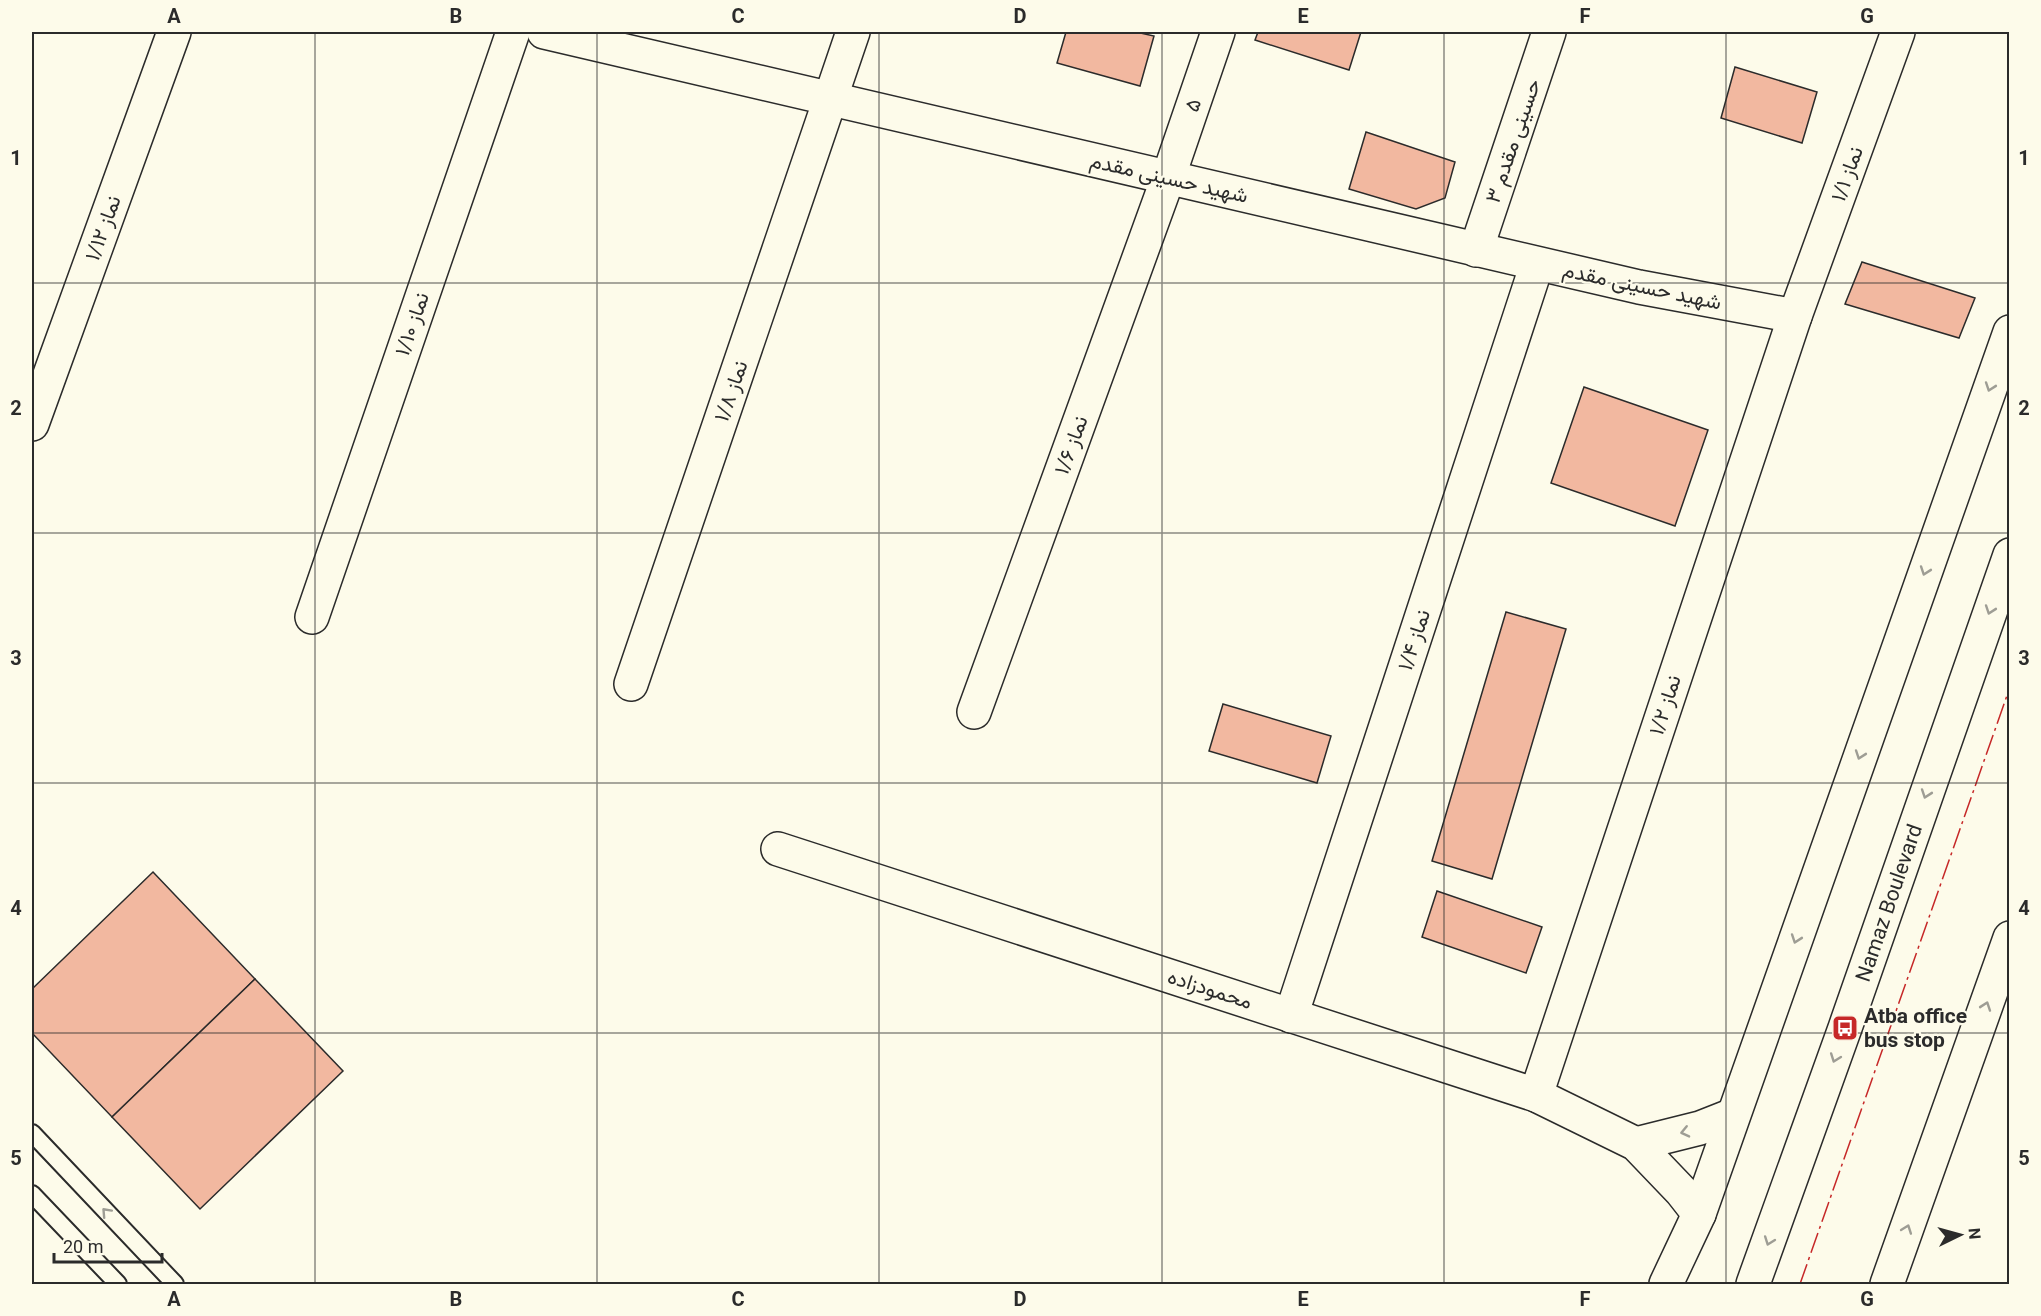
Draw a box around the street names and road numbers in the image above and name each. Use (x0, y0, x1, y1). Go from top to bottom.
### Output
street label: حسینی مقدم ۳ (1481, 76, 1547, 207)
street label: ۵ (1180, 95, 1206, 115)
street label: نماز ۱/۱ (1826, 143, 1869, 205)
street label: شهید حسینی مقدم (1087, 148, 1250, 210)
street label: نماز ۱/۱۲ (80, 192, 127, 264)
street label: شهید حسینی مقدم (1560, 257, 1724, 316)
street label: نماز ۱/۱۰ (390, 289, 435, 359)
street label: نماز ۱/۸ (709, 357, 754, 425)
street label: نماز ۱/۶ (1049, 412, 1094, 478)
street label: نماز ۱/۴ (1393, 606, 1436, 674)
street label: نماز ۱/۲ (1644, 672, 1687, 738)
street label: Namaz Boulevard (1851, 821, 1927, 985)
street label: محمودزاده (1164, 964, 1255, 1015)

